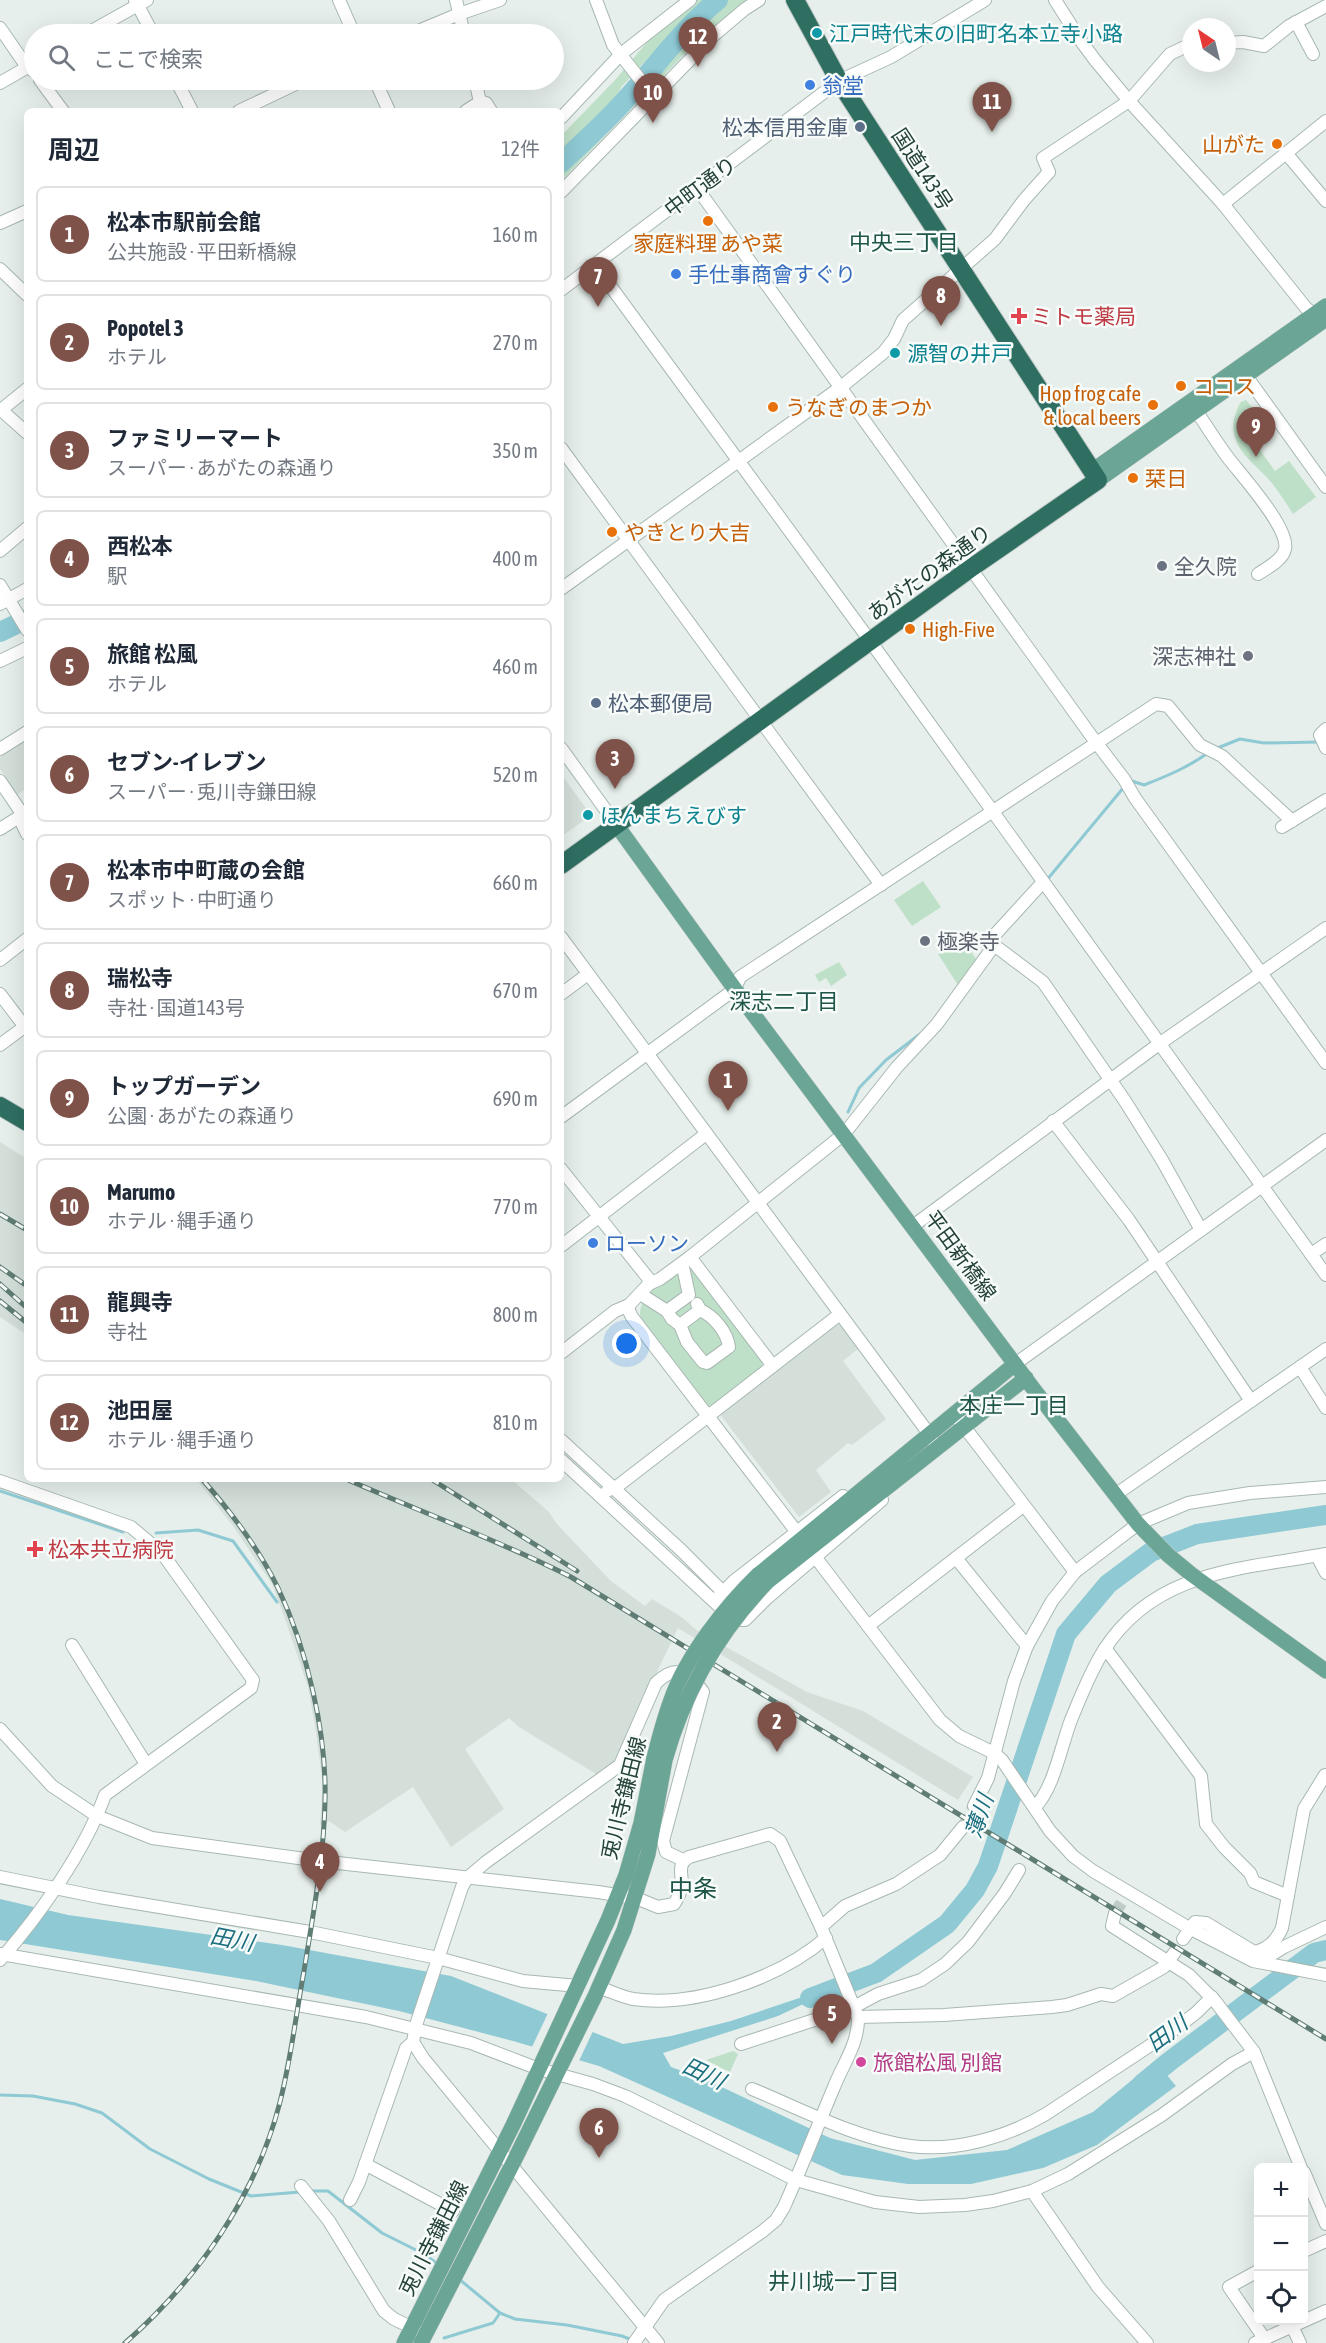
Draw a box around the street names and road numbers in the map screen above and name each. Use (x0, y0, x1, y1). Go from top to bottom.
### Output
street label: 国道143号 (888, 124, 958, 214)
street label: 中町通り (659, 151, 741, 221)
street label: あがたの森通り (862, 519, 996, 625)
street label: 平田新橋線 (920, 1205, 1002, 1305)
street label: 兎川寺鎌田線 (596, 1734, 650, 1862)
street label: 兎川寺鎌田線 (394, 2176, 472, 2300)

